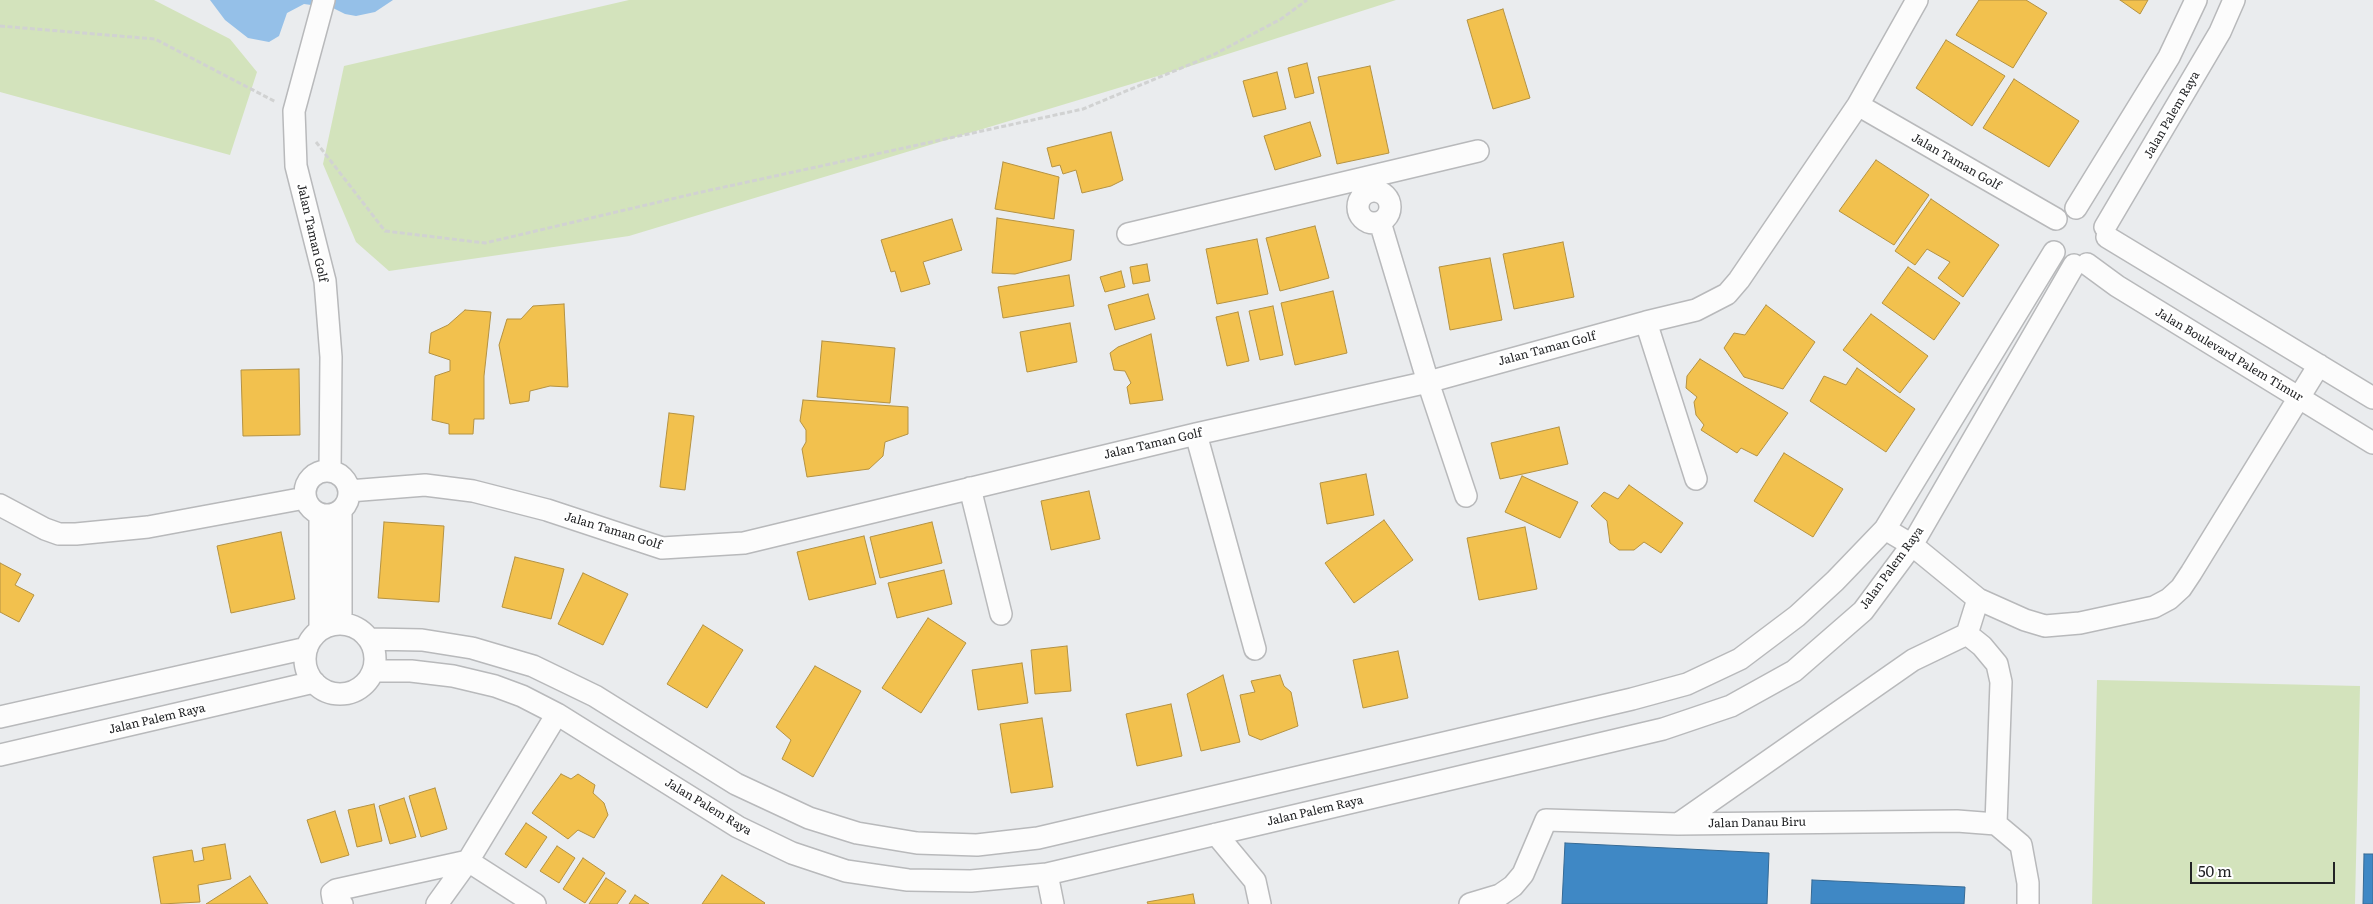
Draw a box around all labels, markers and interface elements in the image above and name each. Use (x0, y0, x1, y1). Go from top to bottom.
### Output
street label: Jalan Palem Raya (2141, 69, 2203, 161)
street label: Jalan Taman Golf (1909, 131, 2003, 193)
street label: Jalan Taman Golf (294, 182, 330, 284)
street label: Jalan Boulevard Palem Timur (2153, 305, 2305, 405)
street label: Jalan Taman Golf (1497, 329, 1597, 369)
street label: Jalan Taman Golf (1102, 426, 1204, 462)
street label: Jalan Taman Golf (563, 509, 663, 553)
street label: Jalan Palem Raya (1857, 524, 1927, 612)
street label: Jalan Palem Raya (107, 701, 207, 737)
street label: Jalan Palem Raya (662, 775, 754, 839)
street label: Jalan Palem Raya (1265, 793, 1365, 829)
street label: Jalan Danau Biru (1708, 815, 1806, 831)
scale bar (2193, 852, 2338, 884)
text: 50 m (2198, 859, 2232, 882)

